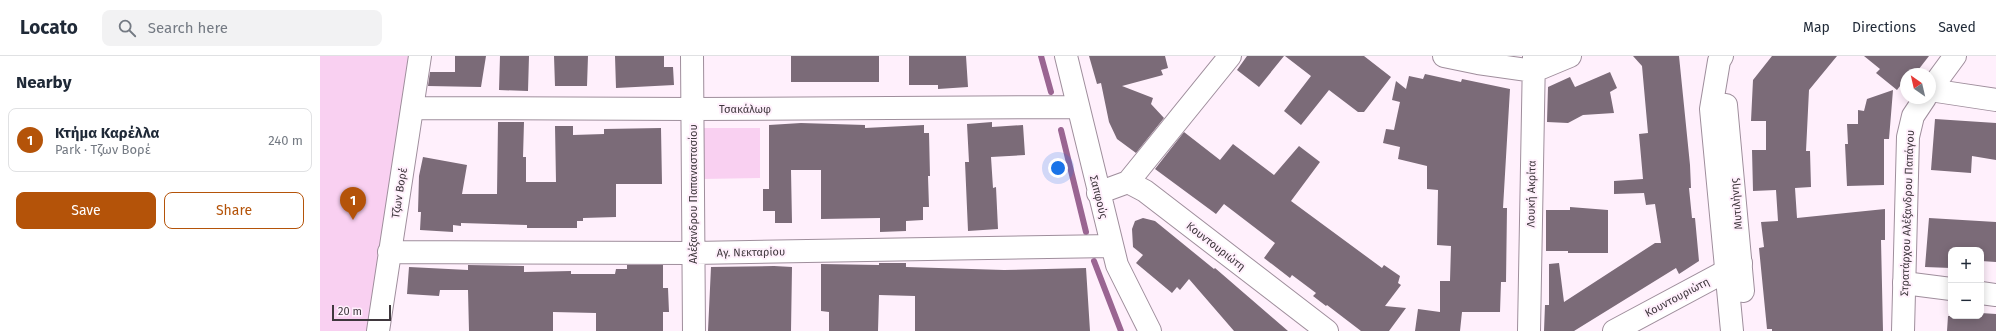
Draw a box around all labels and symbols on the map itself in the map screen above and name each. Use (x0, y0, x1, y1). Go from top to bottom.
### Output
north arrow (1900, 68, 1936, 104)
street label: Τσακάλωφ (719, 103, 771, 116)
street label: Αλέξανδρου Παπαναστασίου (687, 124, 700, 264)
street label: Στρατάρχου Αλέξανδρου Παπάγου (1898, 130, 1917, 296)
your location (1048, 158, 1068, 178)
street label: Λουκή Ακρίτα (1524, 160, 1539, 228)
street label: Τζων Βορέ (389, 167, 410, 219)
street label: Σαπφούς (1087, 174, 1110, 220)
street label: Μυτιλήνης (1728, 178, 1745, 230)
pin: 1 (340, 187, 366, 220)
street label: Κουντουριώτη (1184, 219, 1248, 273)
street label: Αγ. Νεκταρίου (717, 245, 785, 260)
street label: Κουντουριώτη (1643, 275, 1712, 320)
scale bar (332, 303, 391, 322)

